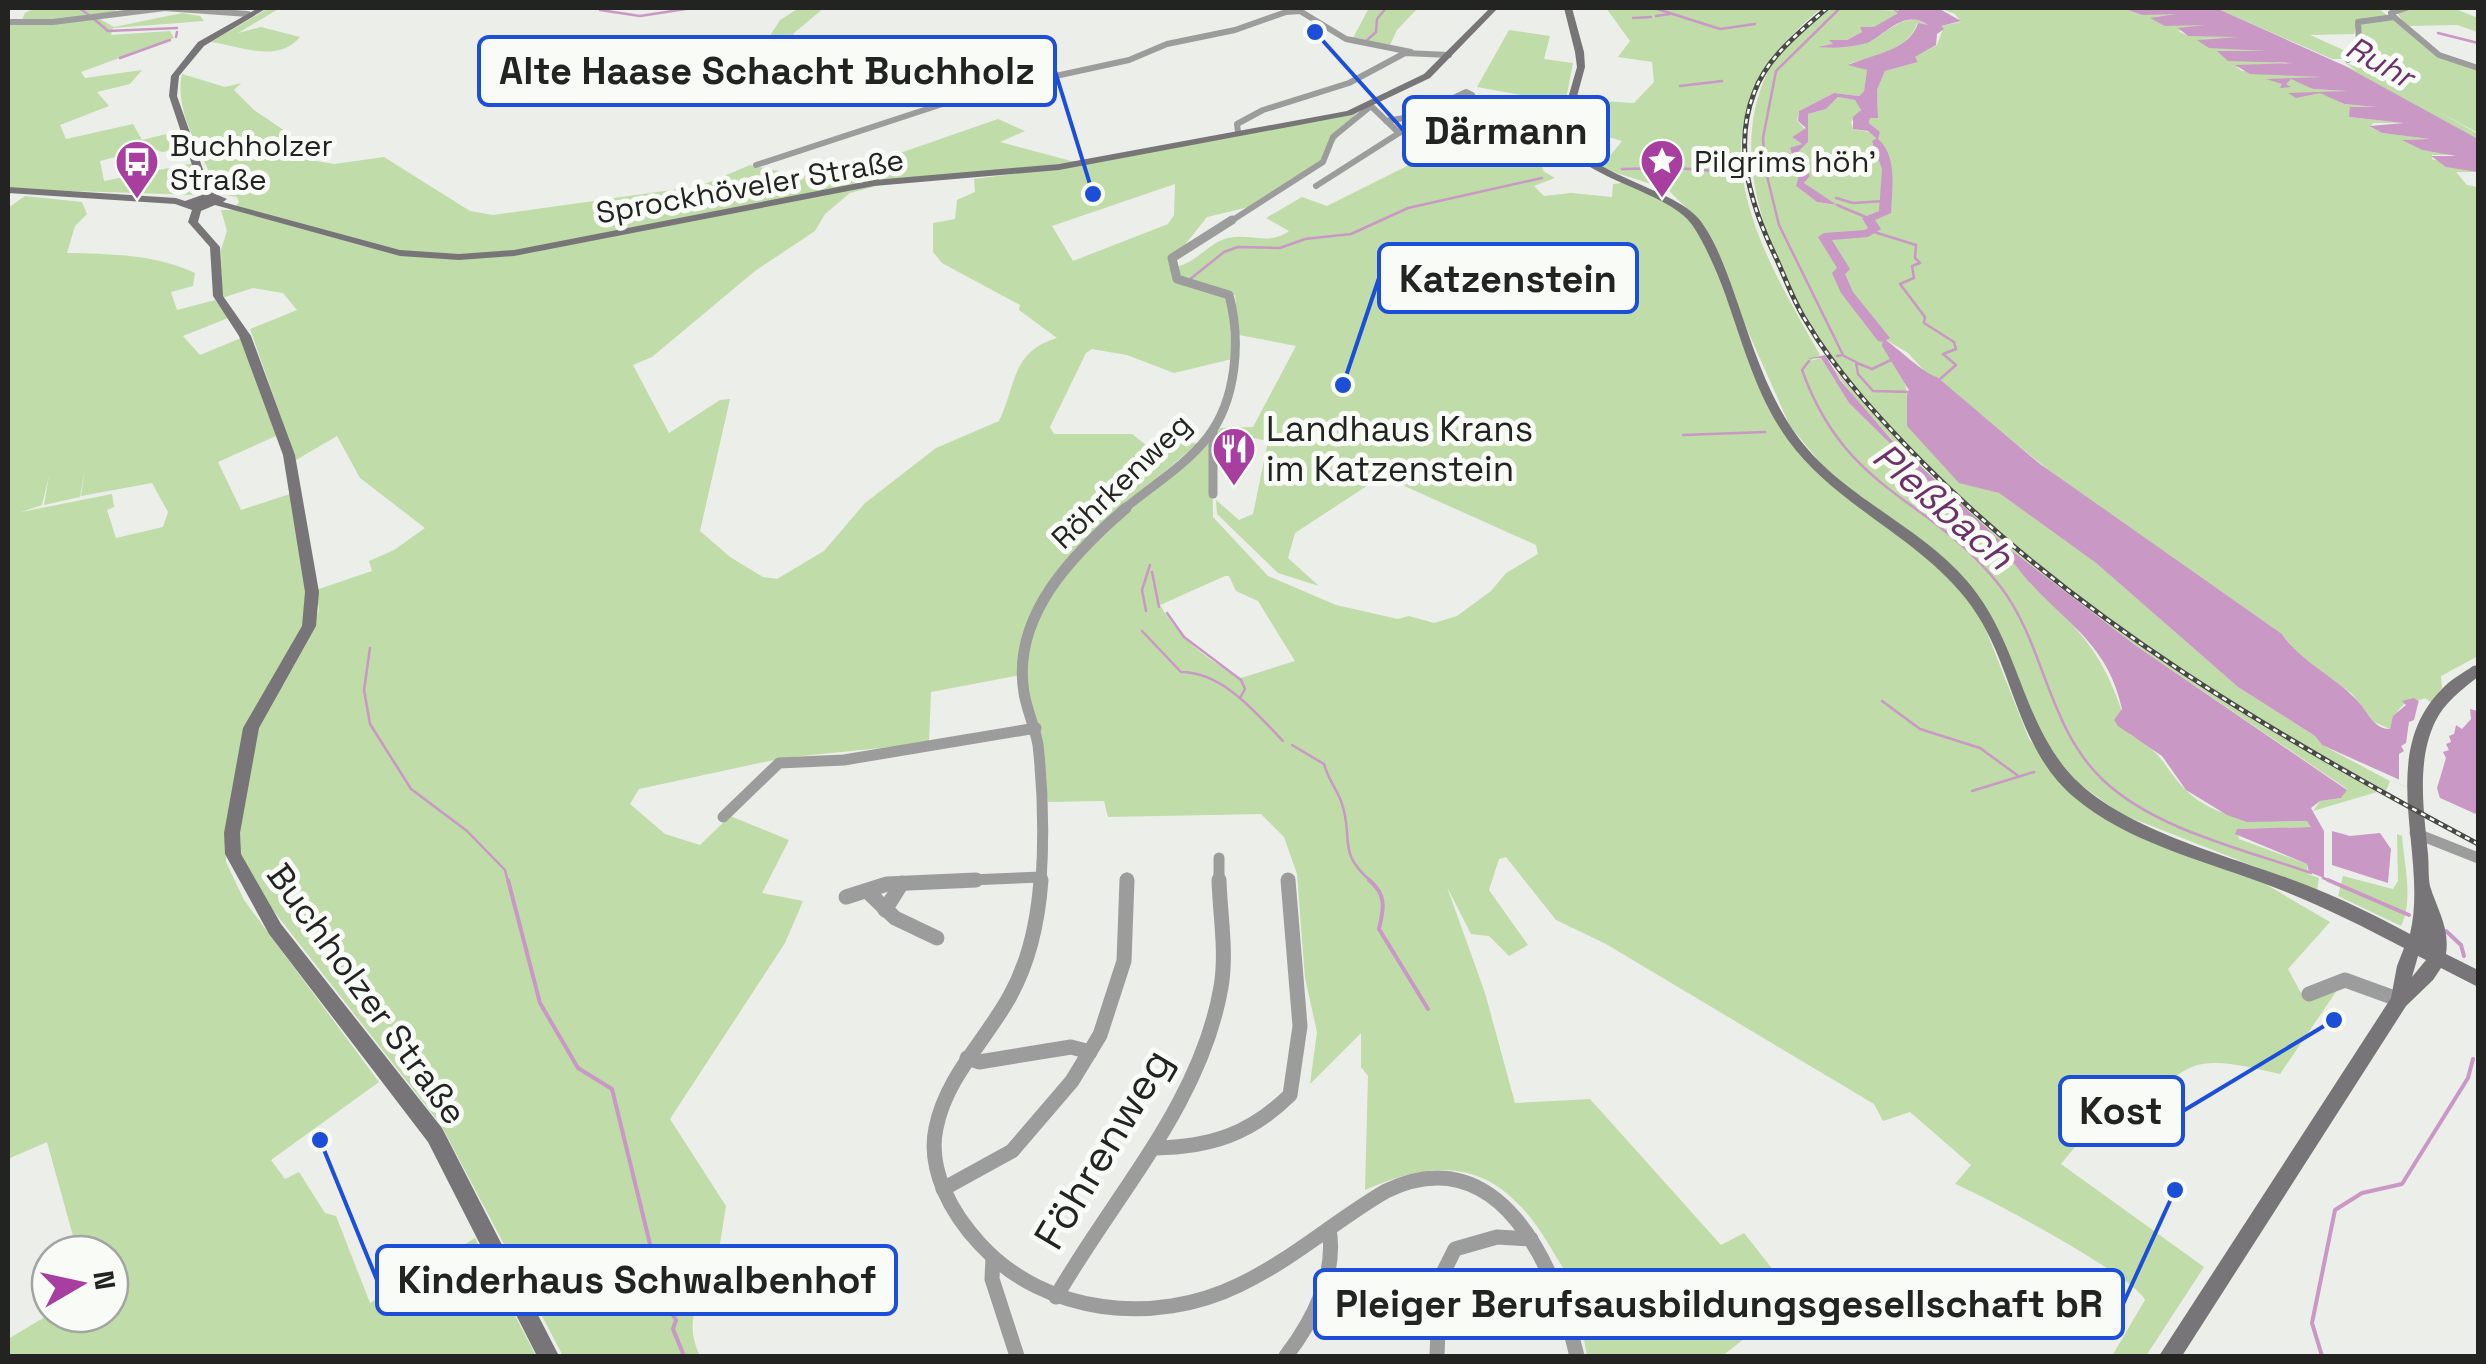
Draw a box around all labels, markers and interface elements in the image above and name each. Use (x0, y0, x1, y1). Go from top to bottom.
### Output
water label: Ruhr (2339, 27, 2424, 98)
callout: Alte Haase Schacht Buchholz (479, 37, 1055, 105)
text: Alte Haase Schacht Buchholz (499, 47, 1035, 95)
callout: Därmann (1404, 97, 1608, 165)
text: Därmann (1424, 107, 1588, 155)
place label: Buchholzer Straße (170, 126, 333, 199)
place icon: Pilgrims höh' (1639, 138, 1685, 199)
bus stop icon: Buchholzer Straße (114, 139, 160, 200)
street label: Sprockhöveler Straße (593, 140, 907, 232)
place label: Pilgrims höh' (1694, 142, 1876, 181)
callout: Katzenstein (1379, 244, 1637, 312)
text: Katzenstein (1399, 255, 1617, 303)
street label: Röhrkenweg (1043, 405, 1199, 557)
place label: Landhaus Krans im Katzenstein (1266, 407, 1533, 491)
restaurant icon: Landhaus Krans im Katzenstein (1211, 426, 1257, 487)
water label: Pleßbach (1863, 432, 2024, 580)
street label: Buchholzer Straße (257, 855, 477, 1133)
street label: Föhrenweg (1022, 1039, 1184, 1259)
callout: Kost (2060, 1077, 2183, 1145)
text: Kost (2079, 1087, 2163, 1135)
north arrow (30, 1234, 130, 1334)
callout: Kinderhaus Schwalbenhof (377, 1246, 896, 1314)
text: Kinderhaus Schwalbenhof (397, 1256, 877, 1304)
text: N (85, 1268, 124, 1292)
callout: Pleiger Berufsausbildungsgesellschaft bR (1315, 1270, 2123, 1338)
text: Pleiger Berufsausbildungsgesellschaft bR (1335, 1280, 2103, 1328)

